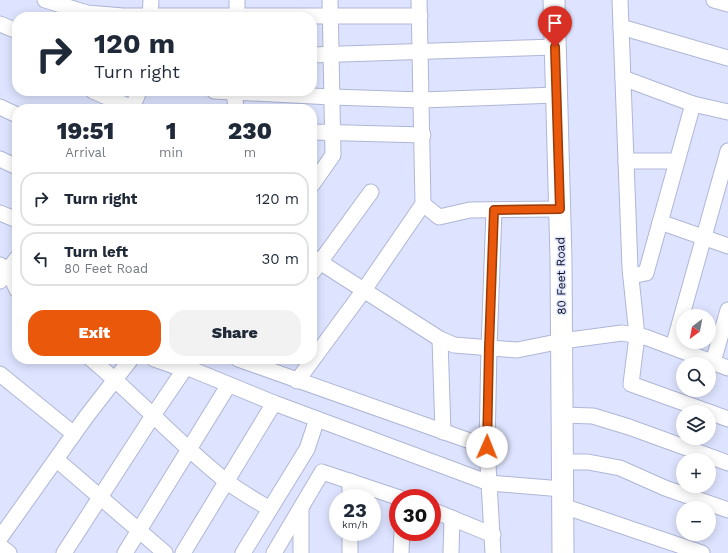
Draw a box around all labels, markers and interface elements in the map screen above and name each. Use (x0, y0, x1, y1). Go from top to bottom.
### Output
pin (538, 6, 572, 47)
icon: arrive (544, 12, 566, 34)
text: 120 m (94, 27, 175, 60)
icon: right (28, 28, 80, 80)
text: Turn right (94, 61, 180, 82)
text: 19:51 (57, 117, 114, 145)
text: 1 (166, 117, 176, 145)
text: 230 (228, 117, 272, 145)
text: Arrival (65, 145, 106, 160)
text: min (159, 145, 183, 160)
text: m (244, 145, 256, 160)
icon: right (30, 188, 52, 210)
text: Turn right (64, 190, 137, 208)
text: 120 m (256, 190, 299, 208)
street label: 80 Feet Road (553, 237, 569, 315)
text: Turn left (64, 243, 128, 261)
icon: left (30, 248, 52, 270)
text: 30 m (262, 250, 299, 268)
text: 80 Feet Road (64, 261, 148, 276)
north arrow (676, 309, 716, 349)
map controls (676, 309, 716, 541)
button: Exit (28, 310, 161, 356)
button: Share (169, 310, 301, 356)
button: search (676, 357, 716, 397)
button: layers (676, 405, 716, 445)
position arrow (466, 426, 508, 468)
button: + (676, 453, 716, 493)
speed limit sign: 30 (389, 489, 441, 541)
text: 23 (343, 498, 367, 522)
button: − (676, 501, 716, 541)
text: km/h (342, 519, 368, 530)

